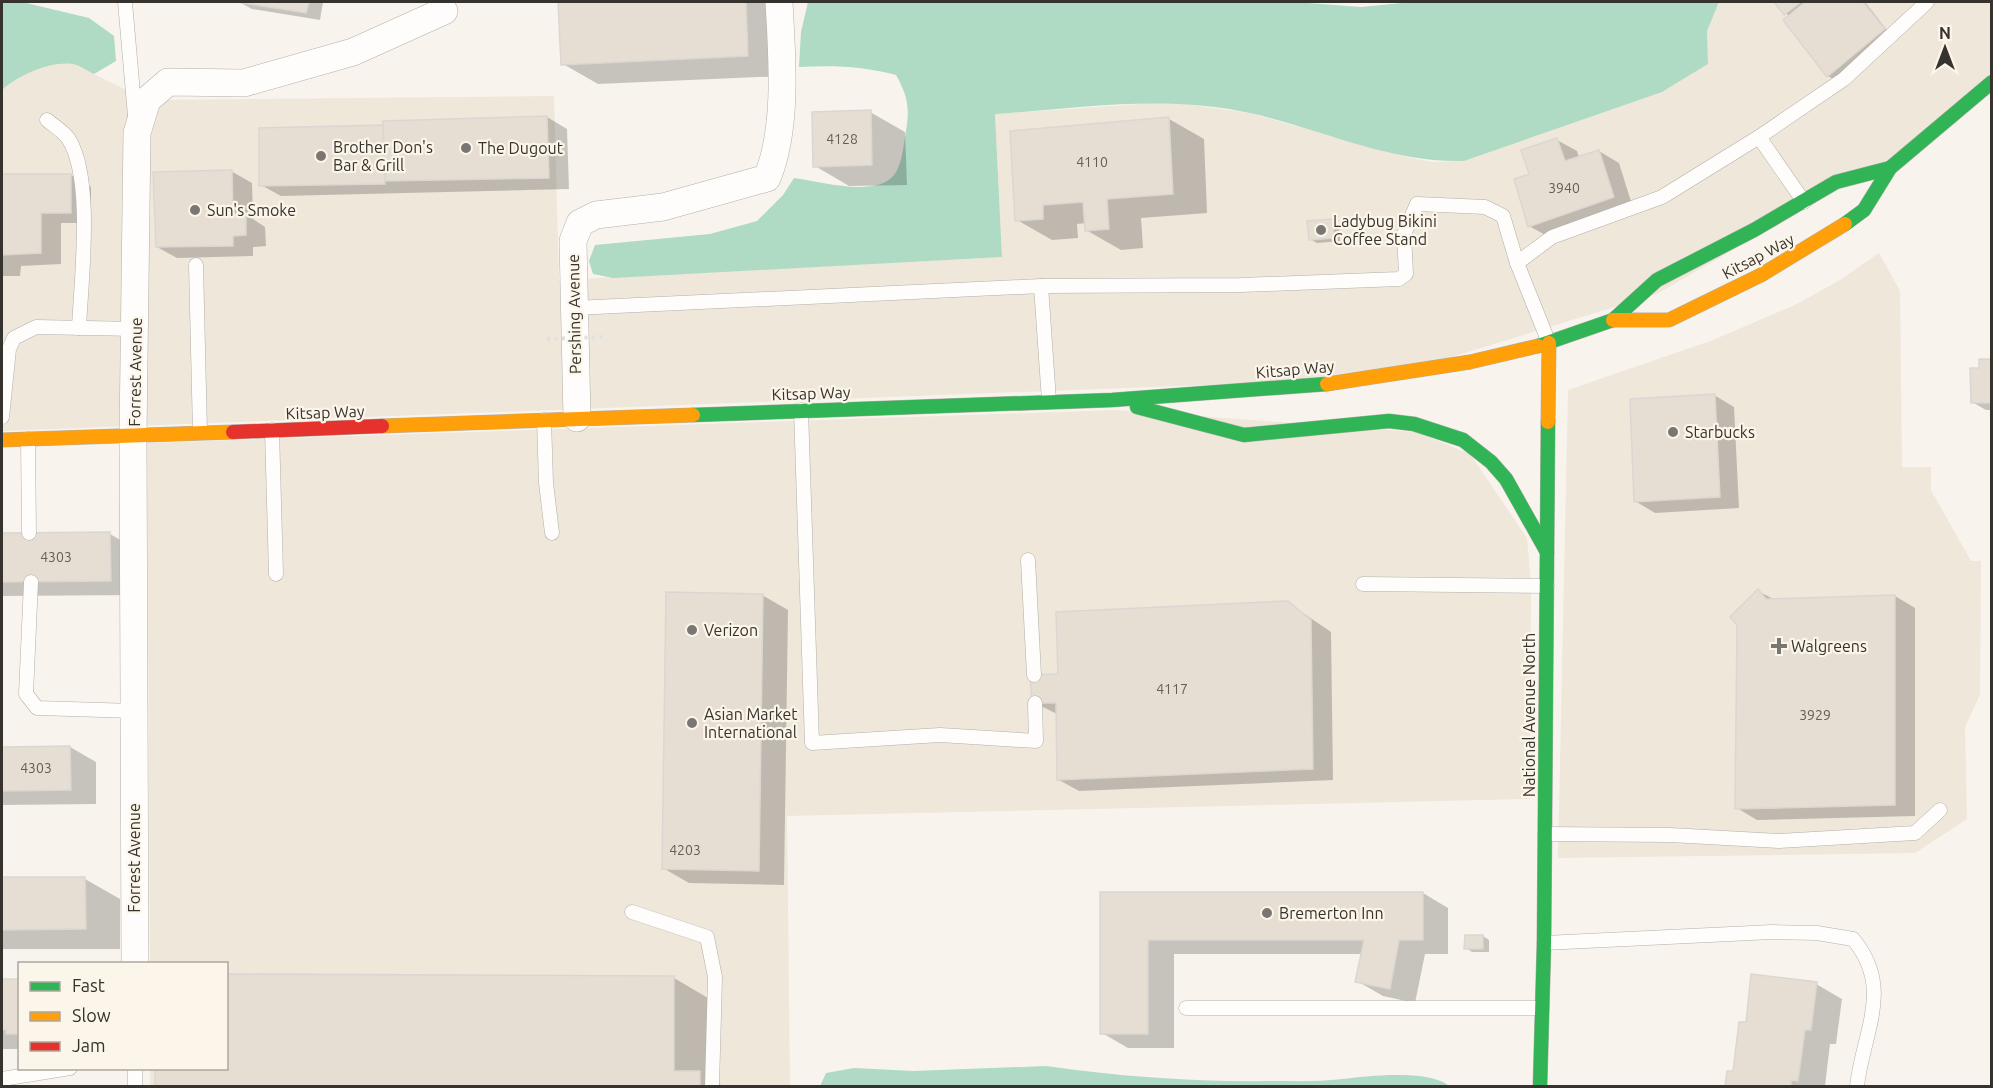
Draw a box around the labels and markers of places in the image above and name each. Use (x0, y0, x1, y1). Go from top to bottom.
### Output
place label: Brother Don's Bar & Grill (333, 138, 433, 174)
place label: The Dugout (478, 139, 564, 157)
marker: The Dugout (459, 141, 473, 155)
marker: Brother Don's Bar & Grill (314, 149, 328, 163)
place label: Sun's Smoke (207, 201, 296, 219)
marker: Sun's Smoke (188, 203, 202, 217)
place label: Ladybug Bikini Coffee Stand (1333, 212, 1437, 248)
marker: Ladybug Bikini Coffee Stand (1314, 223, 1328, 237)
place label: Starbucks (1685, 423, 1755, 441)
marker: Starbucks (1666, 425, 1680, 439)
place label: Verizon (704, 621, 758, 639)
marker: Verizon (685, 623, 699, 637)
place label: Walgreens (1791, 637, 1867, 655)
marker: Walgreens (1772, 639, 1786, 653)
place label: Asian Market International (704, 705, 798, 741)
marker: Asian Market International (685, 716, 699, 730)
place label: Bremerton Inn (1279, 904, 1384, 922)
marker: Bremerton Inn (1260, 906, 1274, 920)

